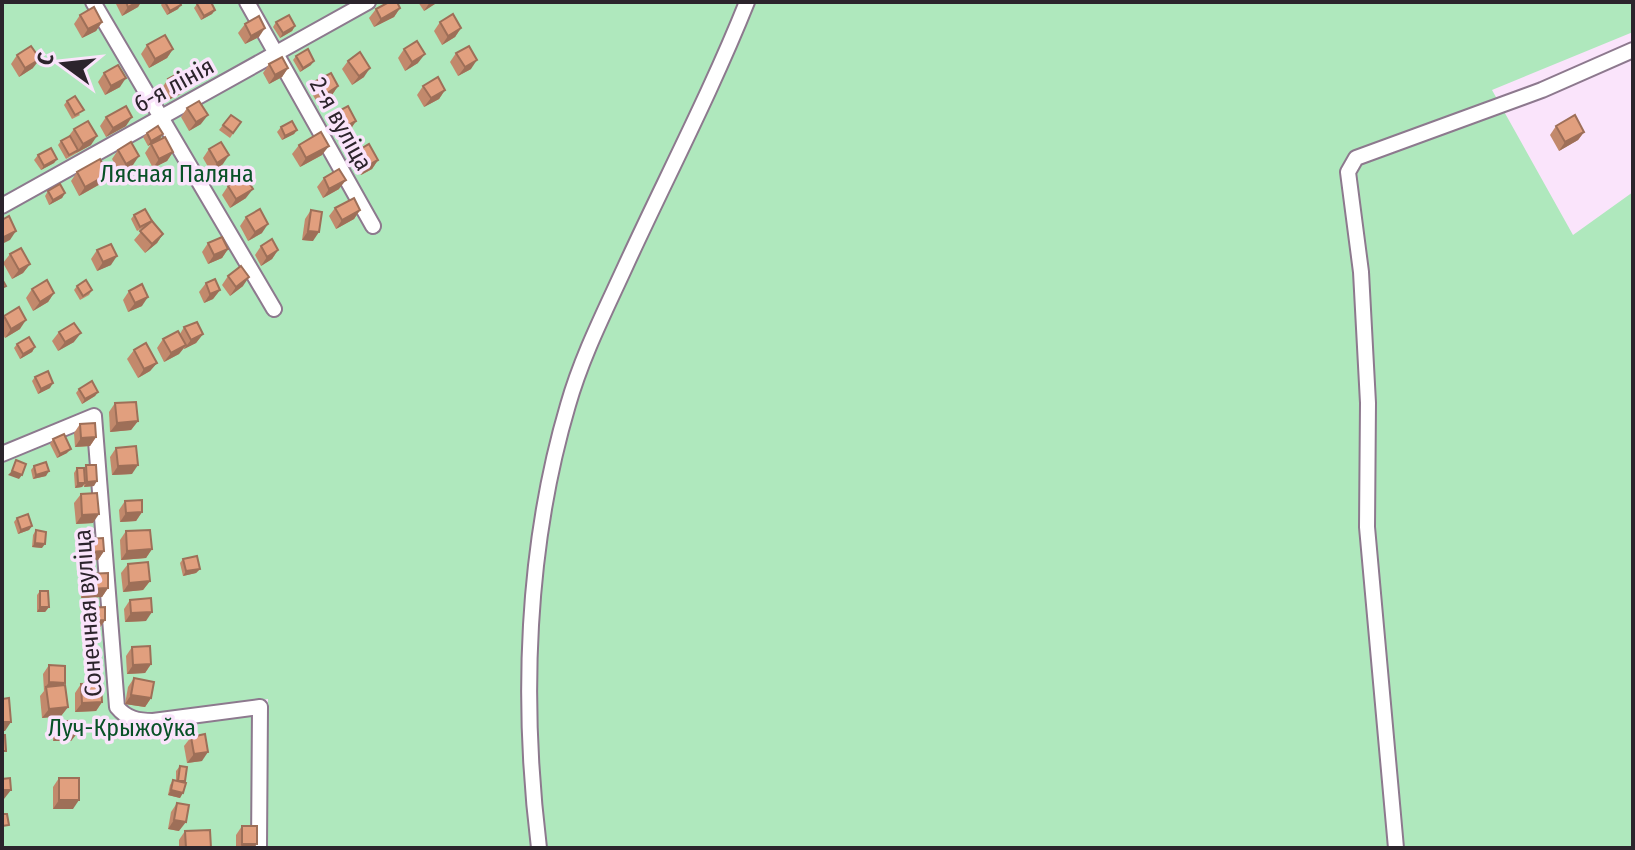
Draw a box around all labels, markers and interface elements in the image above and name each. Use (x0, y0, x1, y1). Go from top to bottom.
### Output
north arrow (24, 24, 104, 104)
text: С (31, 49, 60, 68)
street label: 6-я лінія (129, 52, 219, 118)
street label: 2-я вуліца (304, 73, 378, 175)
park label: Лясная Паляна (100, 160, 254, 188)
street label: Сонечная вуліца (68, 528, 108, 698)
park label: Луч-Крыжоўка (48, 714, 196, 742)

